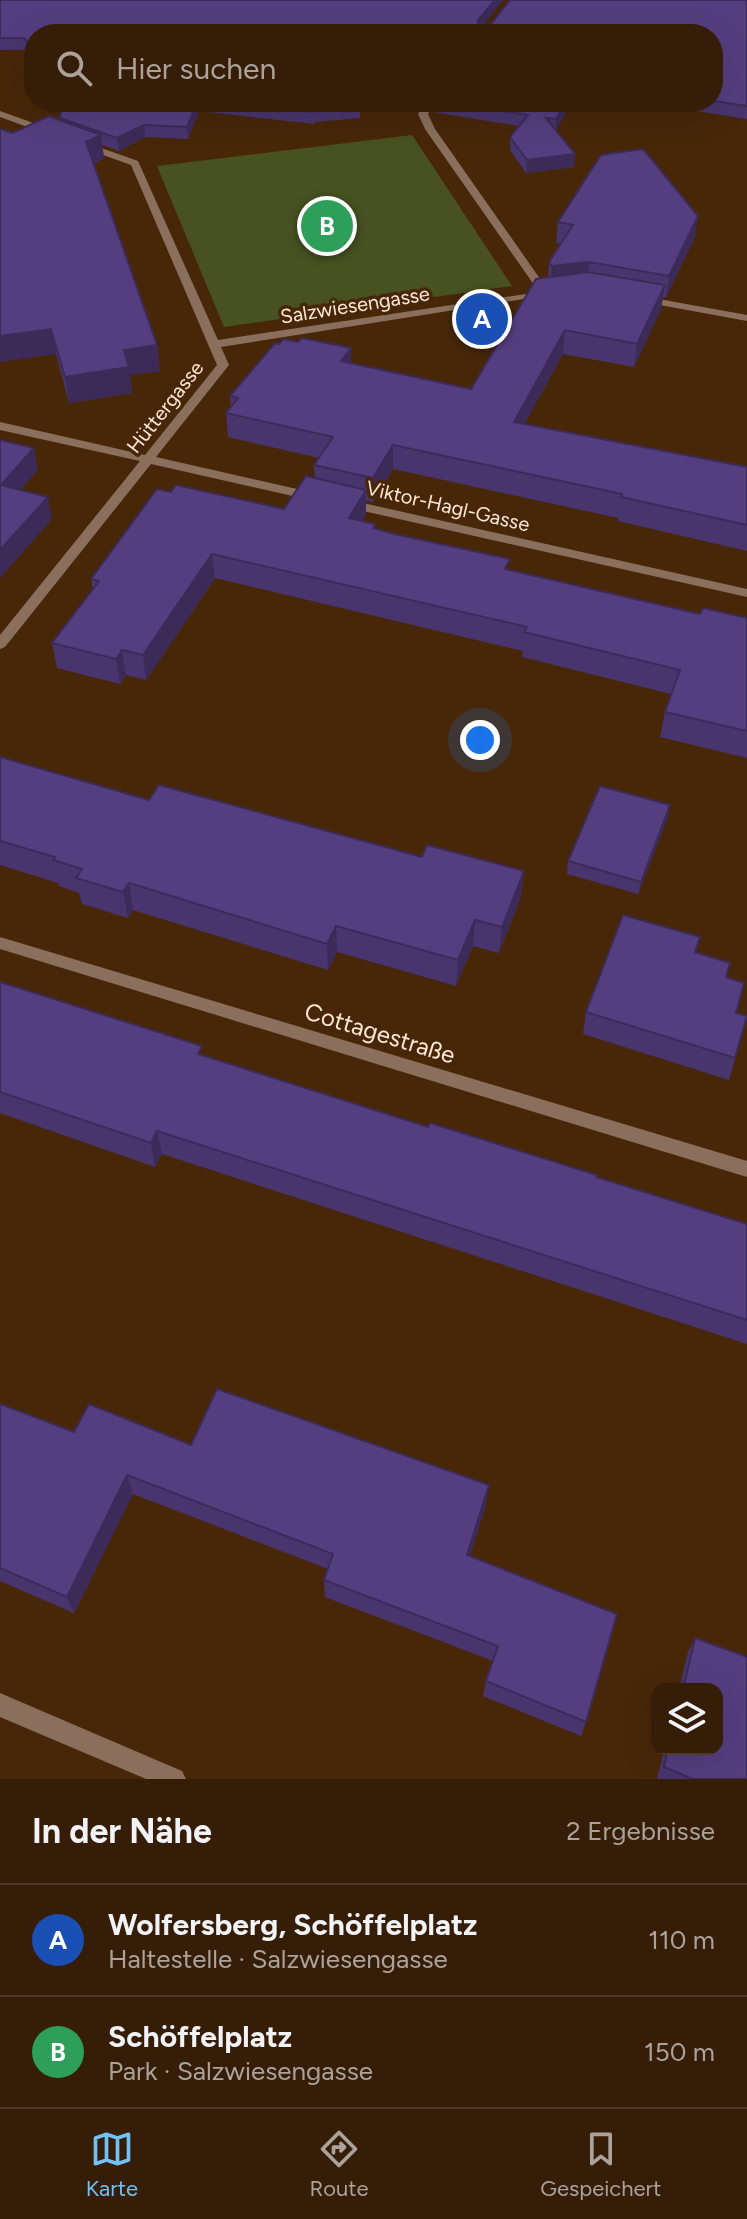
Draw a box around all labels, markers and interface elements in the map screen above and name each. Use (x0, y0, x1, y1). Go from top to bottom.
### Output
search box (24, 24, 723, 112)
icon: search (52, 46, 96, 90)
text: Hier suchen (116, 50, 276, 87)
pin: B (301, 196, 353, 256)
street label: Salzwiesengasse (279, 281, 431, 329)
pin: A (456, 289, 508, 349)
street label: Hüttergasse (122, 356, 208, 458)
street label: Viktor-Hagl-Gasse (364, 476, 532, 536)
your location (460, 720, 500, 760)
street label: Cottagestraße (301, 996, 459, 1070)
map controls (651, 1683, 723, 1755)
button: layers (651, 1683, 723, 1755)
text: In der Nähe (32, 1811, 212, 1852)
text: 2 Ergebnisse (566, 1815, 715, 1847)
text: Wolfersberg, Schöffelplatz (108, 1906, 477, 1943)
text: A (49, 1924, 67, 1956)
text: 110 m (648, 1924, 715, 1956)
text: Haltestelle · Salzwiesengasse (108, 1943, 448, 1975)
text: Schöffelplatz (108, 2018, 292, 2055)
text: B (50, 2036, 66, 2068)
text: 150 m (644, 2036, 715, 2068)
text: Park · Salzwiesengasse (108, 2055, 373, 2087)
tab: Karte (86, 2127, 138, 2202)
tab: Route (310, 2127, 369, 2202)
tab: Gespeichert (540, 2127, 661, 2202)

